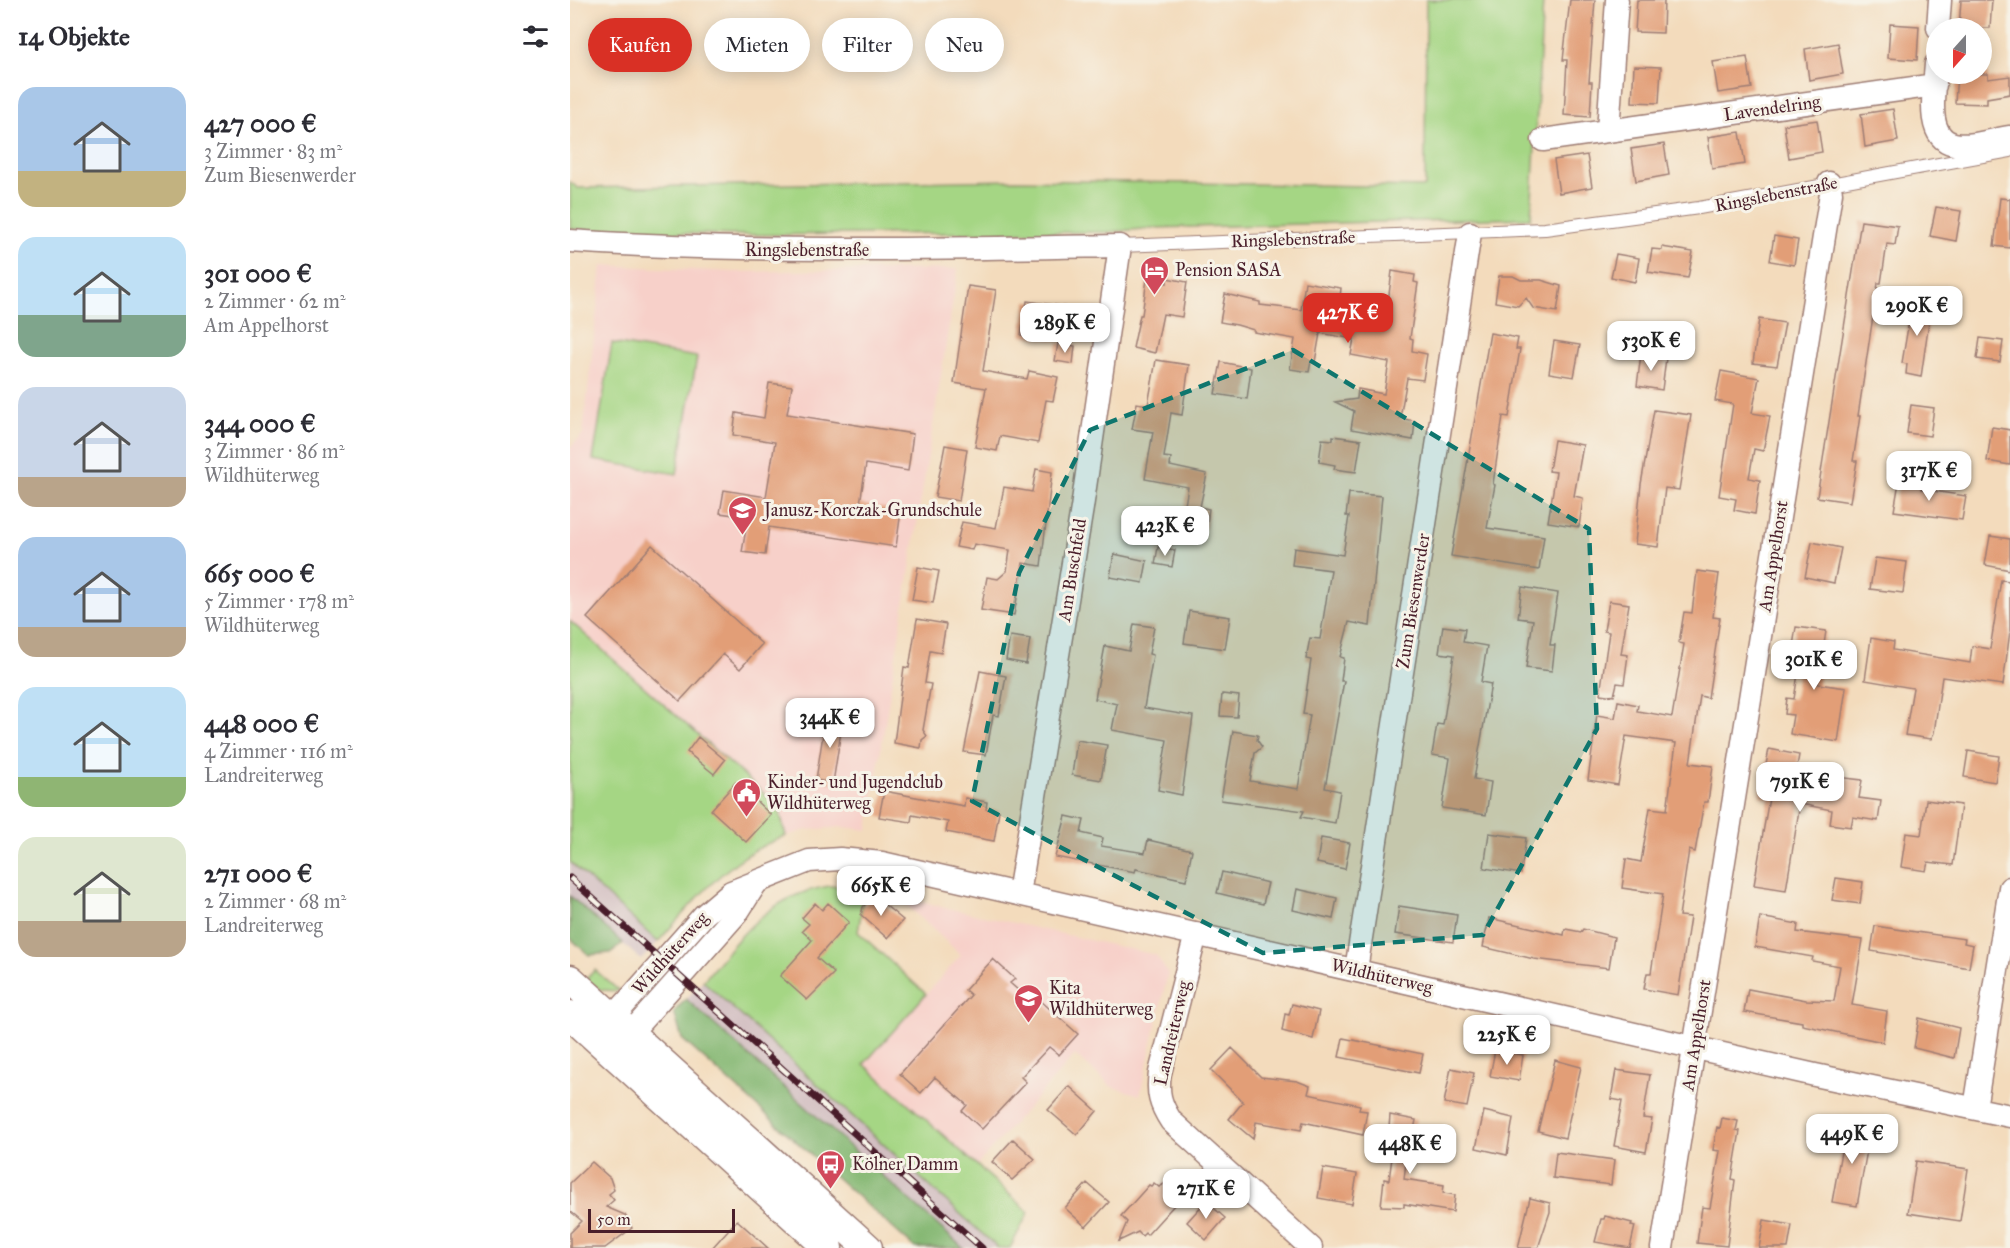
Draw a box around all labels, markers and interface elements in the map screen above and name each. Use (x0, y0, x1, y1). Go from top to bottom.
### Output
chip: Kaufen (588, 18, 692, 72)
chip: Mieten (704, 18, 810, 72)
chip: Filter (822, 18, 913, 72)
chip: Neu (925, 18, 1004, 72)
north arrow (1926, 18, 1992, 84)
map controls (1926, 18, 1992, 84)
text: 14 Objekte (18, 20, 130, 52)
icon: filters (519, 20, 552, 53)
street label: Lavendelring (1722, 90, 1823, 127)
text: 427 000 € (204, 107, 317, 139)
icon: home (66, 111, 138, 183)
text: 3 Zimmer · 83 m² (204, 139, 342, 163)
text: Zum Biesenwerder (204, 163, 356, 187)
street label: Ringslebenstraße (1713, 171, 1839, 218)
street label: Ringslebenstraße (1230, 226, 1356, 253)
street label: Ringslebenstraße (745, 239, 869, 262)
hotel icon: Pension SASA (1138, 254, 1170, 296)
text: 301 000 € (204, 257, 312, 289)
place label: Pension SASA (1175, 259, 1281, 281)
icon: home (66, 261, 138, 333)
pin: 290K € (1868, 286, 1966, 337)
text: 2 Zimmer · 62 m² (204, 289, 346, 313)
pin: 427K € (1299, 293, 1397, 344)
text: 290K € (1886, 293, 1948, 317)
text: 427K € (1317, 300, 1379, 324)
pin: 289K € (1016, 303, 1114, 354)
text: 289K € (1034, 310, 1096, 334)
text: Am Appelhorst (204, 313, 329, 337)
pin: 530K € (1602, 321, 1700, 372)
text: 530K € (1621, 328, 1681, 352)
text: 344 000 € (204, 407, 316, 439)
icon: home (66, 411, 138, 483)
text: 3 Zimmer · 86 m² (204, 439, 344, 463)
pin: 317K € (1880, 451, 1978, 502)
text: 317K € (1900, 458, 1958, 482)
text: Wildhüterweg (204, 463, 319, 487)
school or university icon: Janusz-Korczak-Grundschule (727, 494, 759, 536)
street label: Am Appelhorst (1753, 498, 1793, 614)
place label: Janusz-Korczak-Grundschule (762, 499, 982, 522)
pin: 423K € (1116, 506, 1214, 557)
text: 423K € (1135, 513, 1195, 537)
street label: Am Buschfeld (1053, 517, 1091, 624)
street label: Zum Biesenwerder (1391, 532, 1435, 670)
text: 665 000 € (204, 557, 315, 589)
icon: home (66, 561, 138, 633)
text: 5 Zimmer · 178 m² (204, 589, 354, 613)
text: Wildhüterweg (204, 613, 319, 637)
pin: 301K € (1765, 640, 1863, 691)
text: 301K € (1785, 647, 1843, 671)
pin: 344K € (781, 698, 879, 749)
text: 344K € (800, 705, 860, 729)
text: 448 000 € (204, 707, 319, 739)
icon: home (66, 711, 138, 783)
text: 4 Zimmer · 116 m² (204, 739, 353, 763)
pin: 791K € (1751, 762, 1849, 813)
text: Landreiterweg (204, 763, 323, 787)
text: 791K € (1770, 769, 1830, 793)
place label: Kinder- und Jugendclub Wildhüterweg (767, 771, 943, 815)
public building icon: Kinder- und Jugendclub Wildhüterweg (730, 776, 762, 818)
text: 271 000 € (204, 857, 313, 889)
icon: home (66, 861, 138, 933)
pin: 665K € (832, 866, 930, 917)
text: 665K € (851, 873, 911, 897)
text: 2 Zimmer · 68 m² (204, 889, 346, 913)
street label: Wildhüterweg (627, 907, 714, 1000)
text: Landreiterweg (204, 913, 323, 937)
street label: Wildhüterweg (1329, 954, 1436, 999)
place label: Kita Wildhüterweg (1049, 977, 1153, 1021)
street label: Am Appelhorst (1676, 977, 1716, 1093)
street label: Landreiterweg (1149, 978, 1196, 1088)
school or university icon: Kita Wildhüterweg (1012, 982, 1044, 1024)
pin: 225K € (1458, 1015, 1556, 1066)
text: 225K € (1477, 1022, 1537, 1046)
pin: 449K € (1803, 1114, 1901, 1165)
text: 449K € (1820, 1121, 1884, 1145)
pin: 448K € (1361, 1124, 1459, 1175)
text: 448K € (1378, 1131, 1442, 1155)
bus stop icon: Kölner Damm (815, 1148, 847, 1190)
place label: Kölner Damm (852, 1153, 958, 1175)
pin: 271K € (1157, 1169, 1255, 1220)
text: 271K € (1177, 1176, 1235, 1200)
scale bar (588, 1206, 735, 1234)
text: 50 m (597, 1210, 631, 1229)

